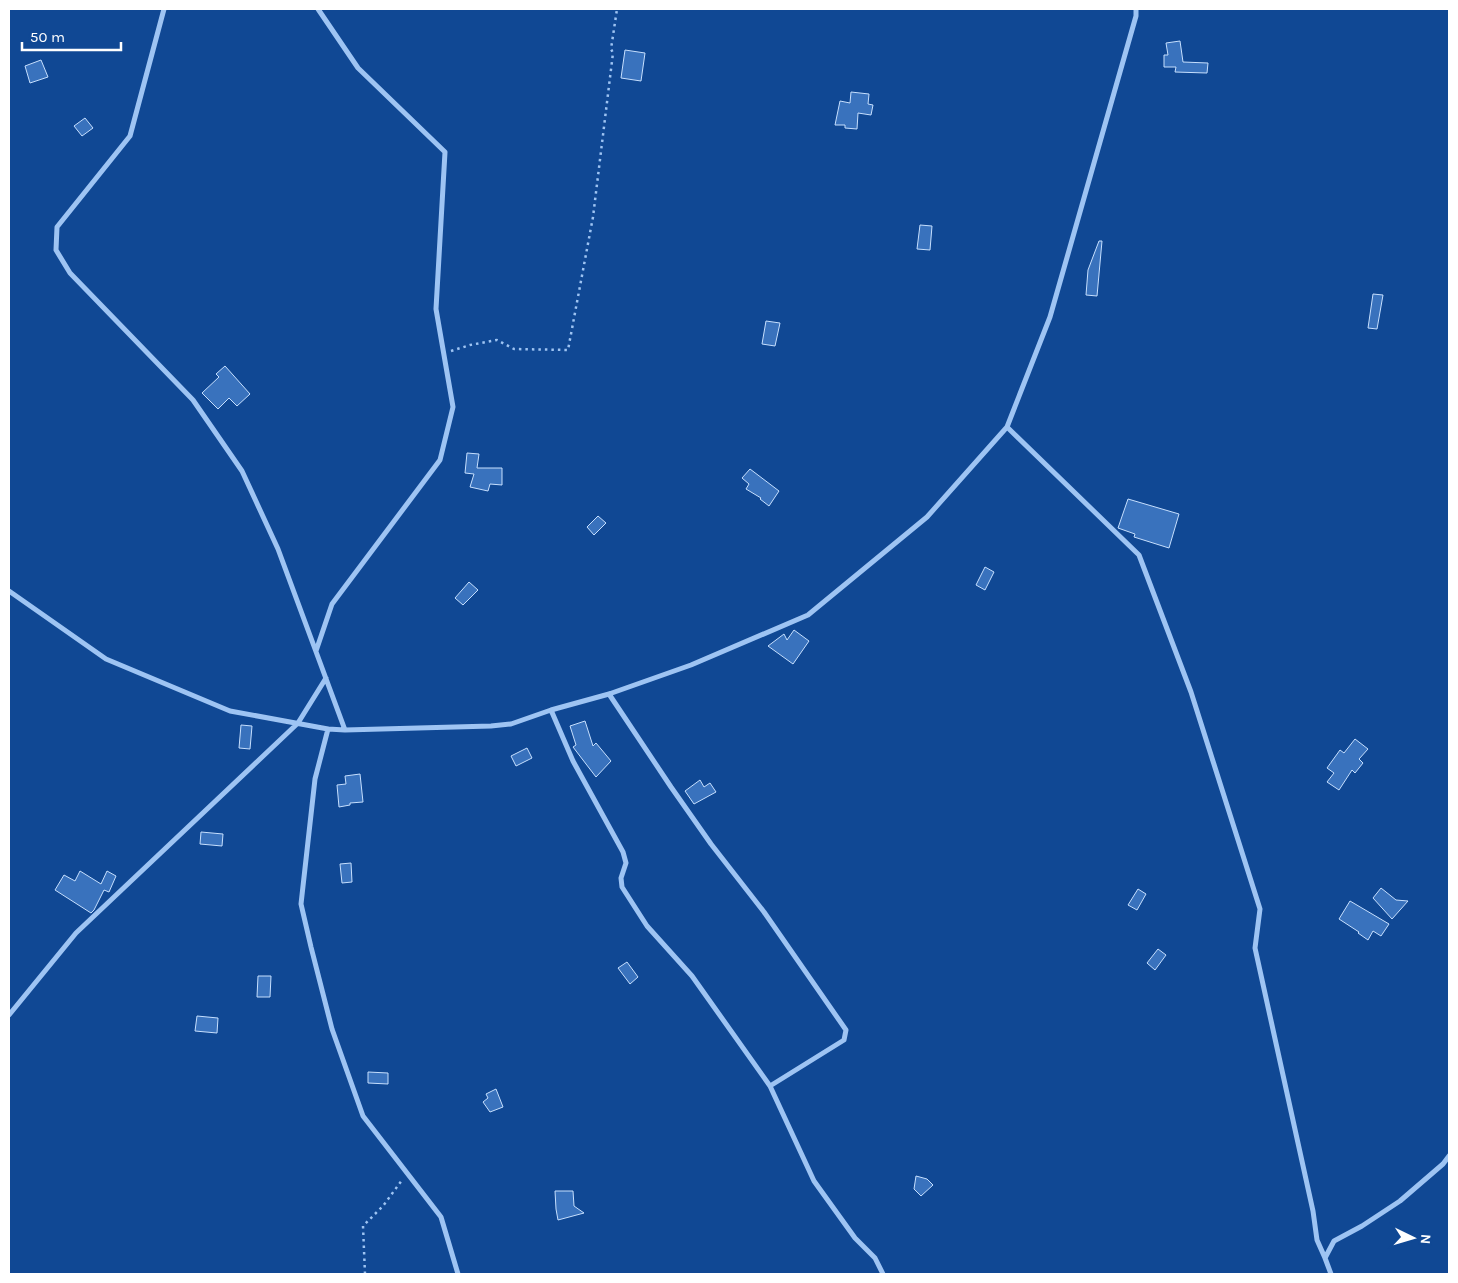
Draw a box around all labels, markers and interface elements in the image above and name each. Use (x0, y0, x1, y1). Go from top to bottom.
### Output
scale bar (22, 20, 121, 52)
text: 50 m (30, 28, 65, 46)
north arrow (1388, 1213, 1438, 1263)
text: N (1417, 1233, 1434, 1245)

